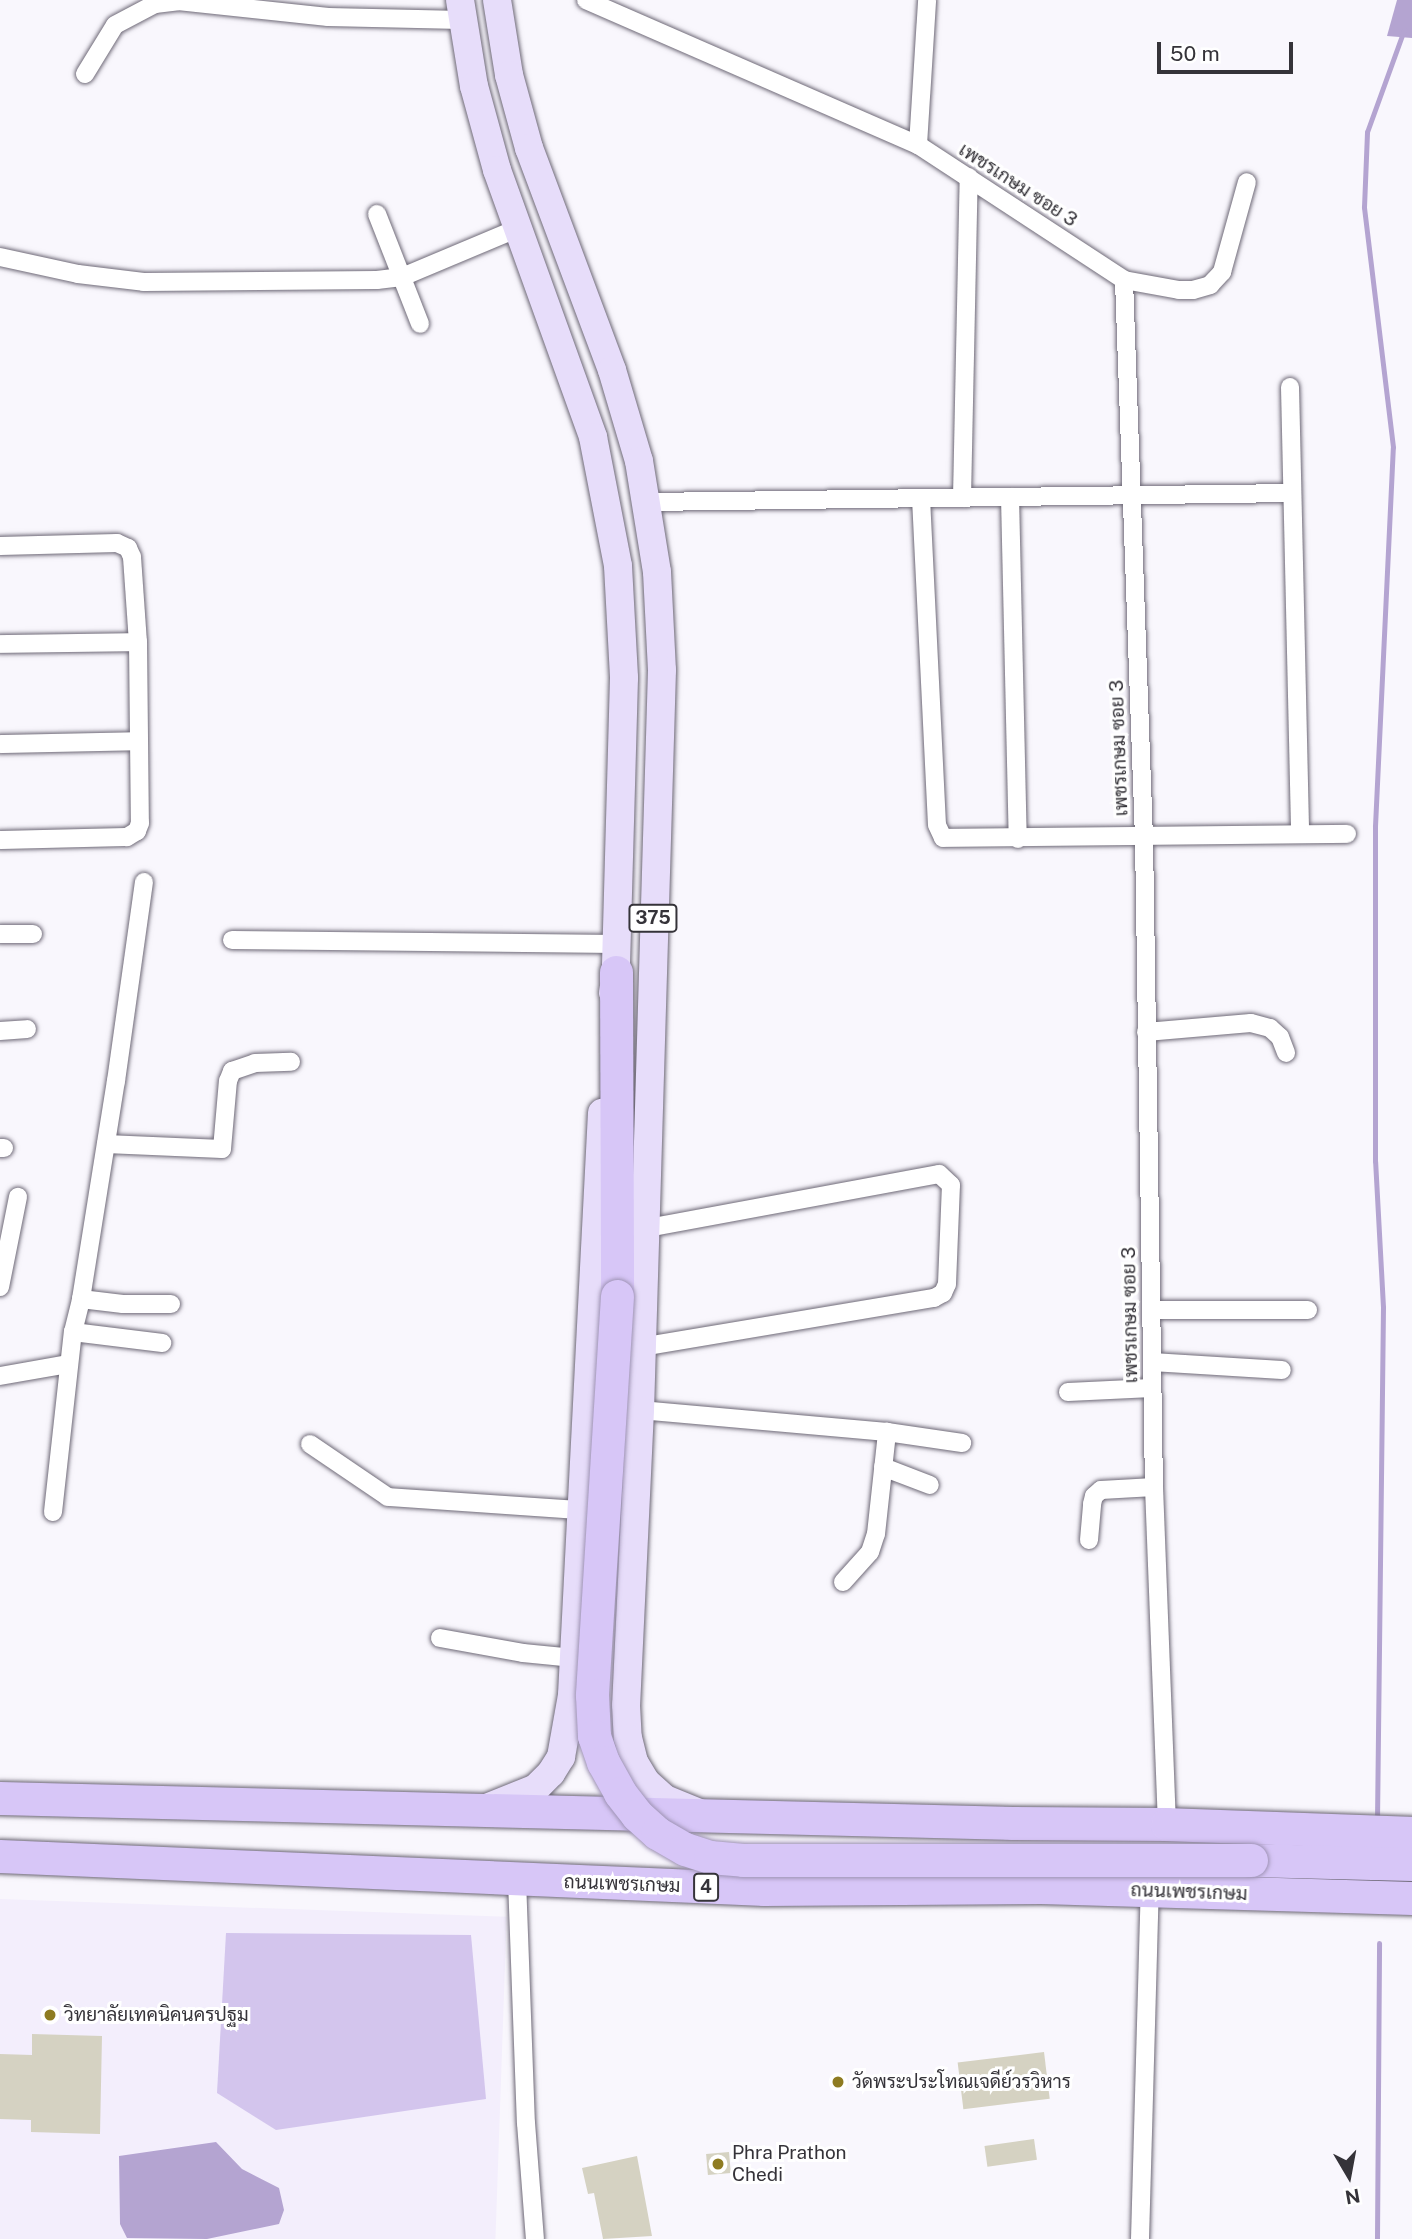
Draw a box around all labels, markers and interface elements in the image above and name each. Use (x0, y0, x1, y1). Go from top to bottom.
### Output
scale bar (1160, 28, 1296, 72)
text: 50 m (1170, 41, 1220, 66)
street label: เพชรเกษม ซอย 3 (955, 138, 1081, 232)
street label: เพชรเกษม ซอย 3 (1105, 679, 1133, 817)
road number: 375 (627, 903, 679, 932)
street label: เพชรเกษม ซอย 3 (1117, 1247, 1143, 1383)
street label: ถนนเพชรเกษม (563, 1871, 681, 1897)
road number: 4 (692, 1872, 720, 1901)
street label: ถนนเพชรเกษม (1130, 1879, 1248, 1905)
place label: วิทยาลัยเทคนิคนครปฐม (64, 2004, 249, 2026)
marker: วิทยาลัยเทคนิคนครปฐม (42, 2007, 58, 2023)
place label: วัดพระประโทณเจดีย์วรวิหาร (852, 2071, 1071, 2093)
marker: วัดพระประโทณเจดีย์วรวิหาร (830, 2074, 846, 2090)
north arrow (1314, 2141, 1384, 2211)
place label: Phra Prathon Chedi (732, 2142, 847, 2186)
marker: Phra Prathon Chedi (710, 2156, 726, 2172)
text: N (1343, 2185, 1362, 2209)

